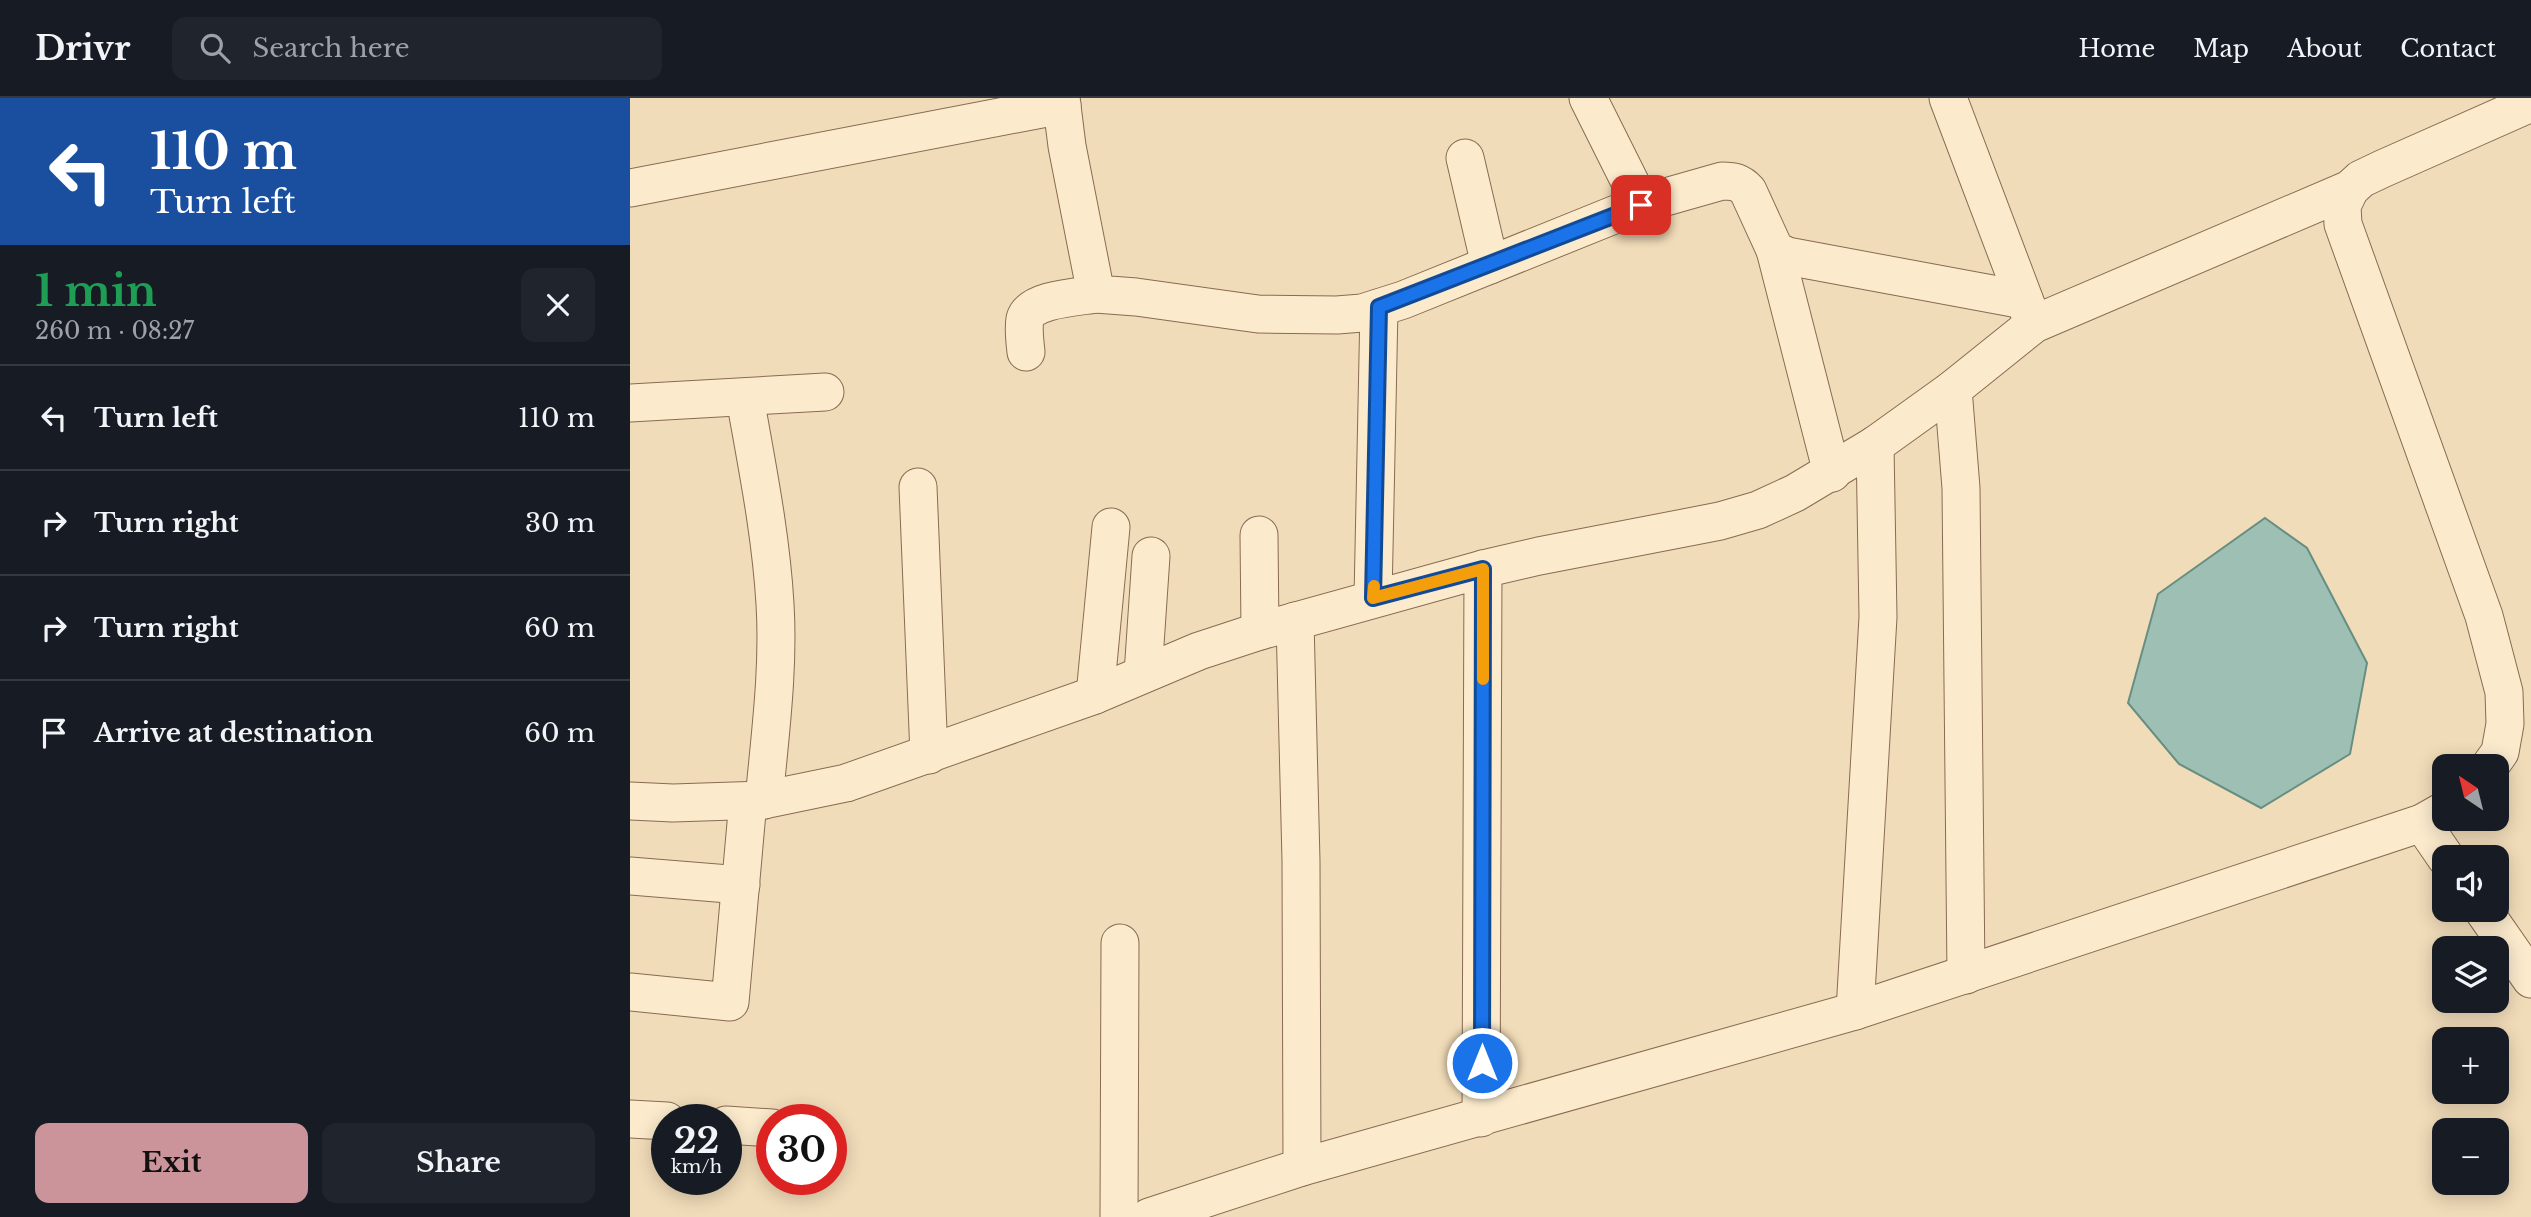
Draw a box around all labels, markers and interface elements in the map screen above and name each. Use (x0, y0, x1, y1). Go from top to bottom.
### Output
search box (172, 17, 662, 80)
text: Drivr (35, 28, 130, 69)
icon: search (196, 29, 234, 67)
text: Search here (252, 32, 410, 64)
text: Home (2079, 34, 2155, 63)
text: Map (2193, 34, 2249, 63)
text: About (2287, 34, 2362, 63)
text: Contact (2400, 34, 2496, 63)
text: 110 m (150, 121, 297, 182)
icon: left (35, 126, 126, 217)
pin (1611, 175, 1671, 235)
text: Turn left (150, 182, 296, 222)
icon: arrive (1622, 186, 1660, 224)
text: 1 min (35, 265, 157, 317)
button: close (521, 268, 595, 342)
text: 260 m · 08:27 (35, 317, 194, 345)
icon: left (35, 399, 73, 437)
text: Turn left (94, 402, 218, 434)
text: 110 m (518, 402, 595, 434)
icon: right (35, 504, 73, 542)
text: Turn right (94, 507, 239, 539)
text: 30 m (525, 507, 595, 539)
icon: right (35, 609, 73, 647)
text: Turn right (94, 612, 239, 644)
text: 60 m (524, 612, 595, 644)
icon: arrive (35, 714, 73, 752)
text: Arrive at destination (94, 717, 374, 749)
text: 60 m (524, 717, 595, 749)
north arrow (2432, 754, 2510, 831)
map controls (2432, 754, 2509, 1195)
button: sound (2432, 845, 2509, 922)
button: layers (2432, 936, 2509, 1013)
position arrow (1445, 1026, 1519, 1100)
button: + (2432, 1027, 2509, 1104)
speed limit sign: 30 (756, 1104, 847, 1195)
button: − (2432, 1118, 2509, 1195)
text: 22 (674, 1119, 719, 1162)
button: Exit (35, 1123, 308, 1203)
button: Share (322, 1123, 595, 1203)
text: km/h (671, 1156, 722, 1178)

